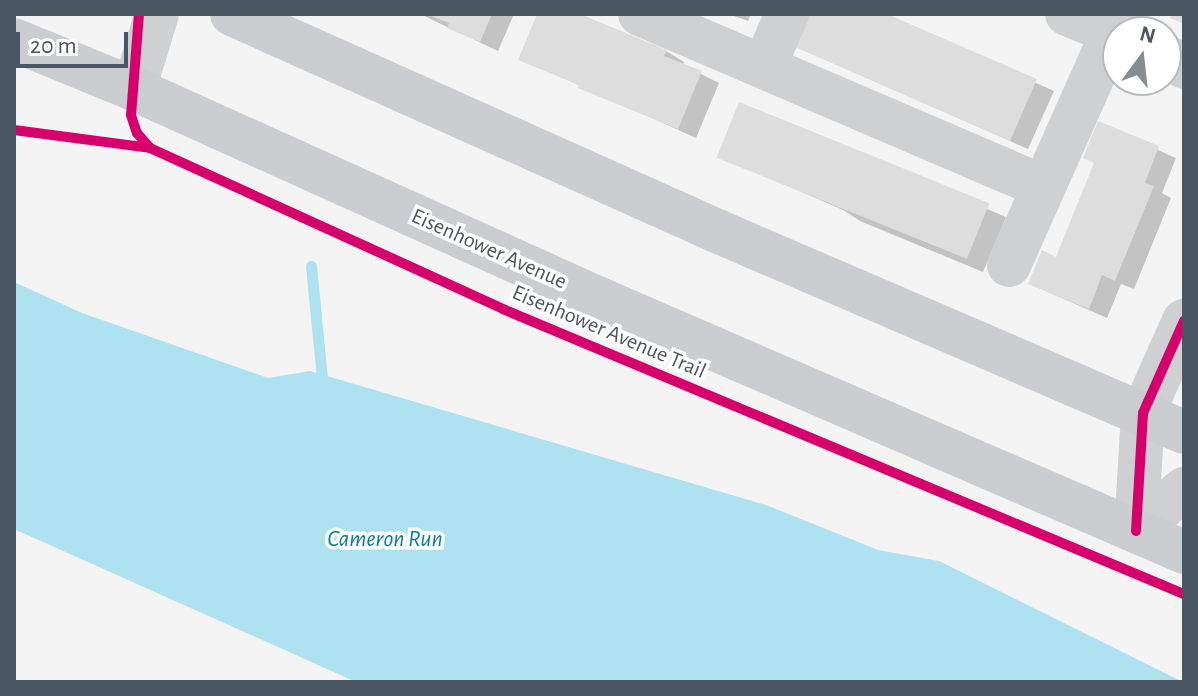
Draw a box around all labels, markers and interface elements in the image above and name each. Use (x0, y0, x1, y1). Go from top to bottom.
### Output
scale bar (20, 16, 132, 66)
north arrow (1102, 16, 1182, 96)
text: N (1137, 22, 1158, 47)
text: 20 m (30, 34, 77, 58)
street label: Eisenhower Avenue (407, 203, 571, 295)
street label: Eisenhower Avenue Trail (508, 279, 710, 385)
water label: Cameron Run (327, 526, 443, 554)

